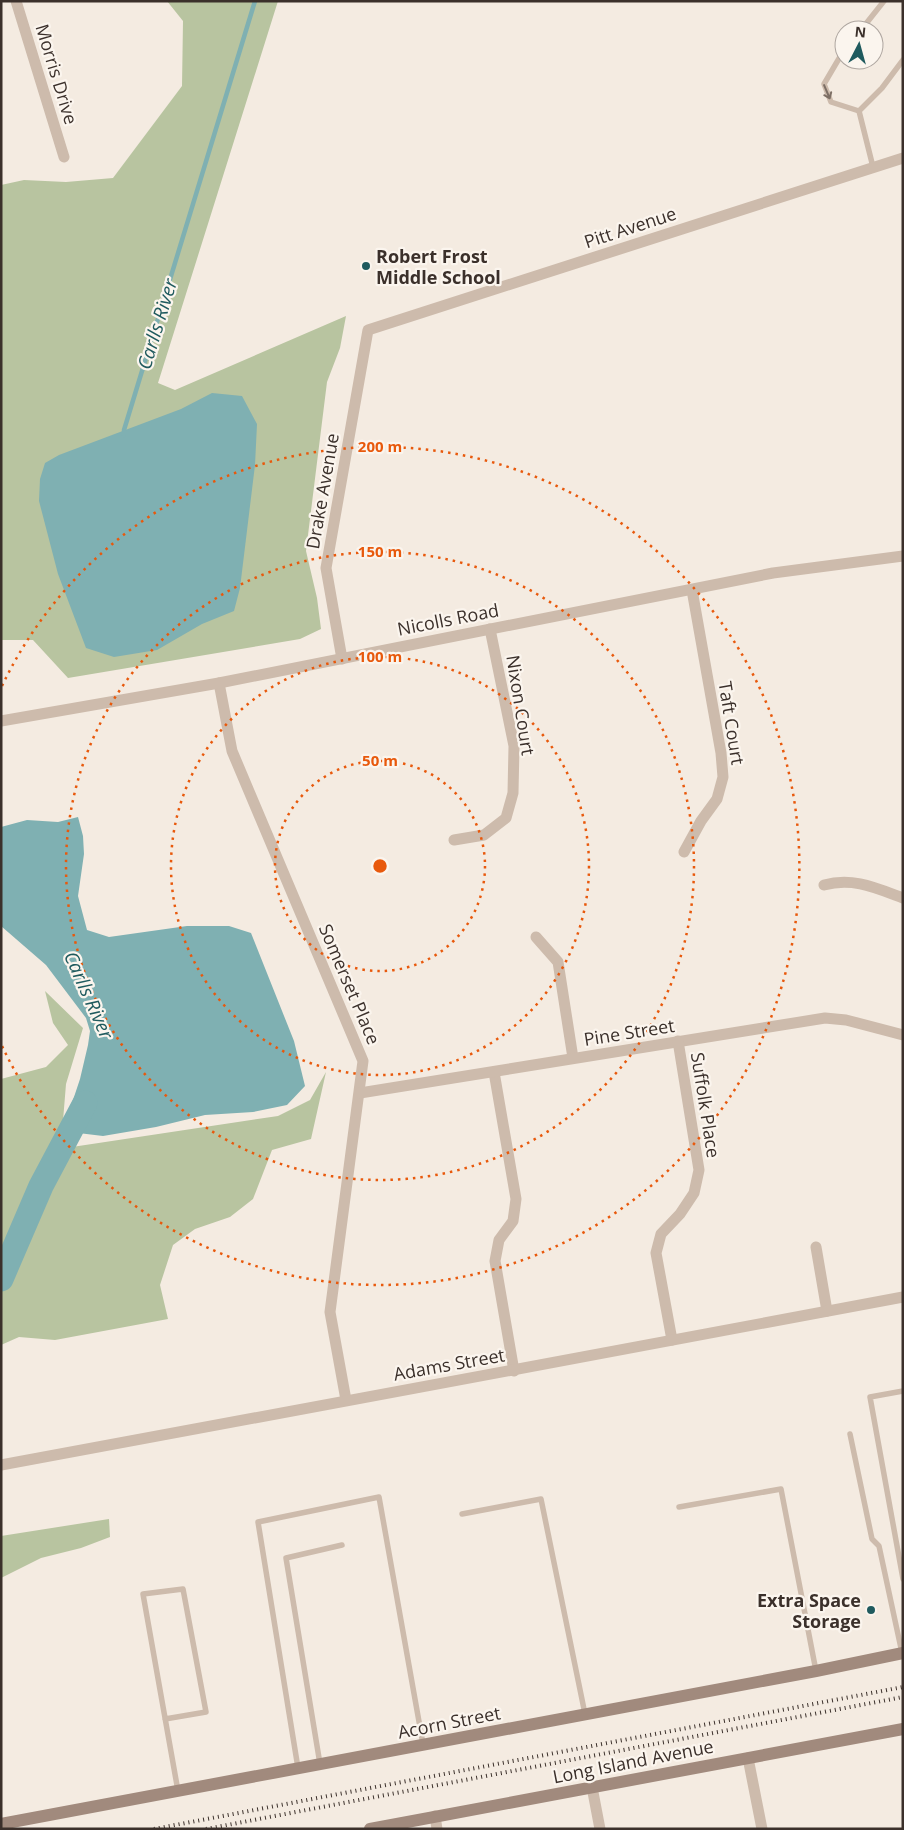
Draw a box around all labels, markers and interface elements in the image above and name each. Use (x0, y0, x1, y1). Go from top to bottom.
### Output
north arrow (834, 20, 884, 70)
street label: Morris Drive (30, 21, 84, 127)
text: N (854, 22, 867, 42)
one-way arrow (823, 84, 832, 100)
street label: Pitt Avenue (581, 201, 679, 253)
place label: Robert Frost Middle School (376, 244, 501, 289)
marker: Robert Frost Middle School (360, 260, 372, 272)
water label: Carlls River (131, 274, 184, 373)
street label: Drake Avenue (300, 431, 344, 551)
text: 200 m (358, 436, 402, 456)
text: 150 m (358, 541, 402, 561)
street label: Nicolls Road (395, 597, 501, 641)
text: 100 m (358, 646, 402, 666)
street label: Nixon Court (501, 653, 541, 757)
street label: Taft Court (714, 680, 750, 766)
text: 50 m (362, 750, 398, 770)
centre of rings (371, 857, 389, 875)
street label: Somerset Place (314, 920, 386, 1048)
water label: Carlls River (58, 947, 121, 1044)
street label: Pine Street (582, 1013, 676, 1051)
street label: Suffolk Place (686, 1050, 726, 1160)
street label: Adams Street (391, 1342, 507, 1386)
place label: Extra Space Storage (757, 1588, 861, 1633)
marker: Extra Space Storage (865, 1604, 877, 1616)
street label: Acorn Street (396, 1700, 502, 1744)
street label: Long Island Avenue (551, 1734, 715, 1788)

